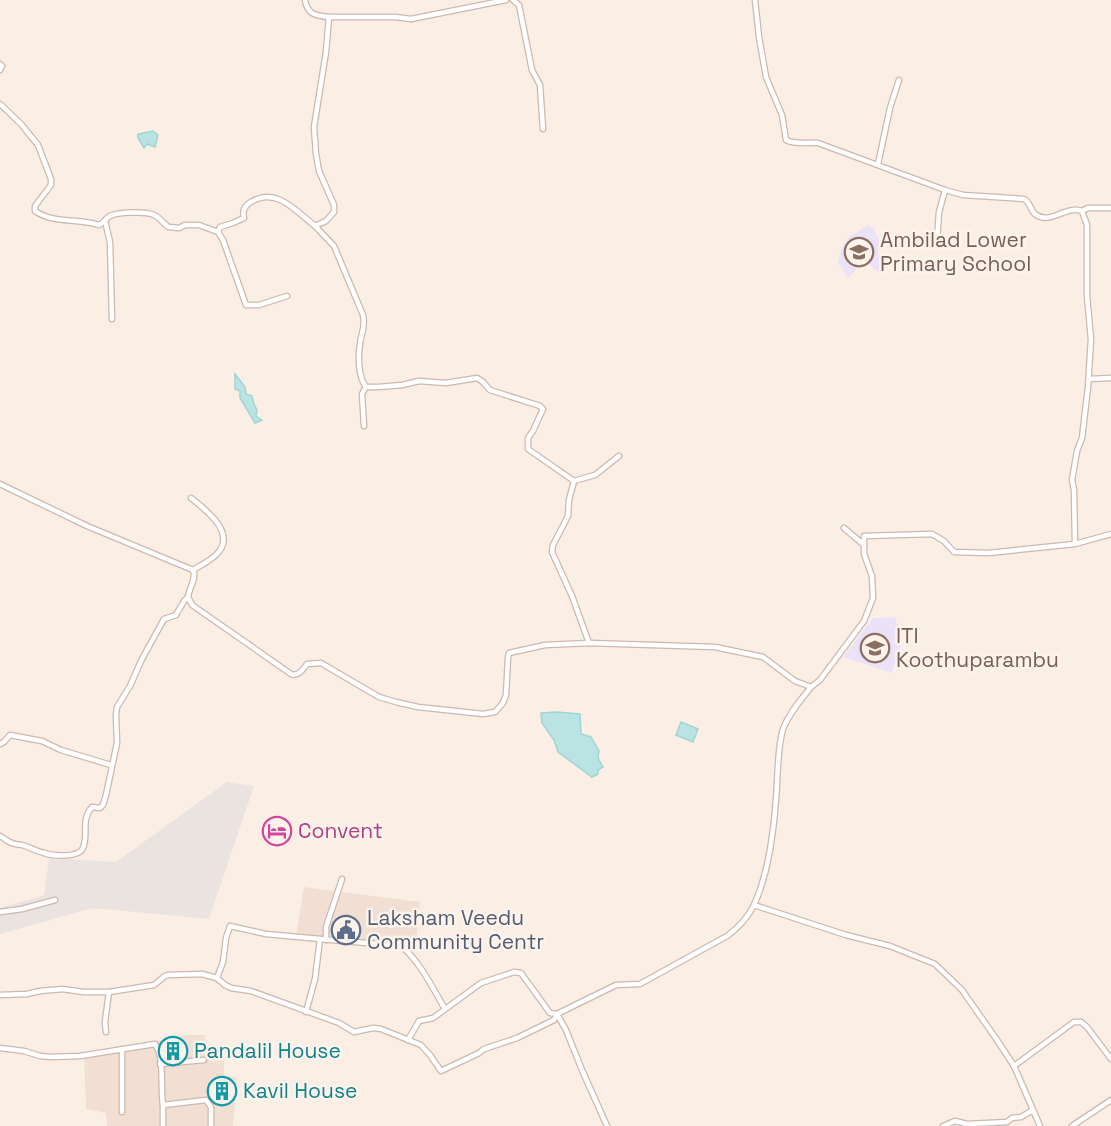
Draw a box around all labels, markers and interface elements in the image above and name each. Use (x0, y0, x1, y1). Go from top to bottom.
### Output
place label: Ambilad Lower Primary School (880, 226, 1031, 277)
school or university icon: Ambilad Lower Primary School (843, 236, 875, 268)
place label: ITI Koothuparambu (896, 622, 1059, 673)
school or university icon: ITI Koothuparambu (859, 632, 891, 664)
hotel icon: Convent (261, 815, 293, 847)
place label: Convent (298, 817, 383, 844)
place label: Laksham Veedu Community Centr (367, 904, 544, 955)
public building icon: Laksham Veedu Community Centr (330, 914, 362, 946)
building icon: Pandalil House (157, 1035, 189, 1067)
place label: Pandalil House (194, 1037, 341, 1064)
building icon: Kavil House (206, 1075, 238, 1107)
place label: Kavil House (243, 1077, 357, 1104)

